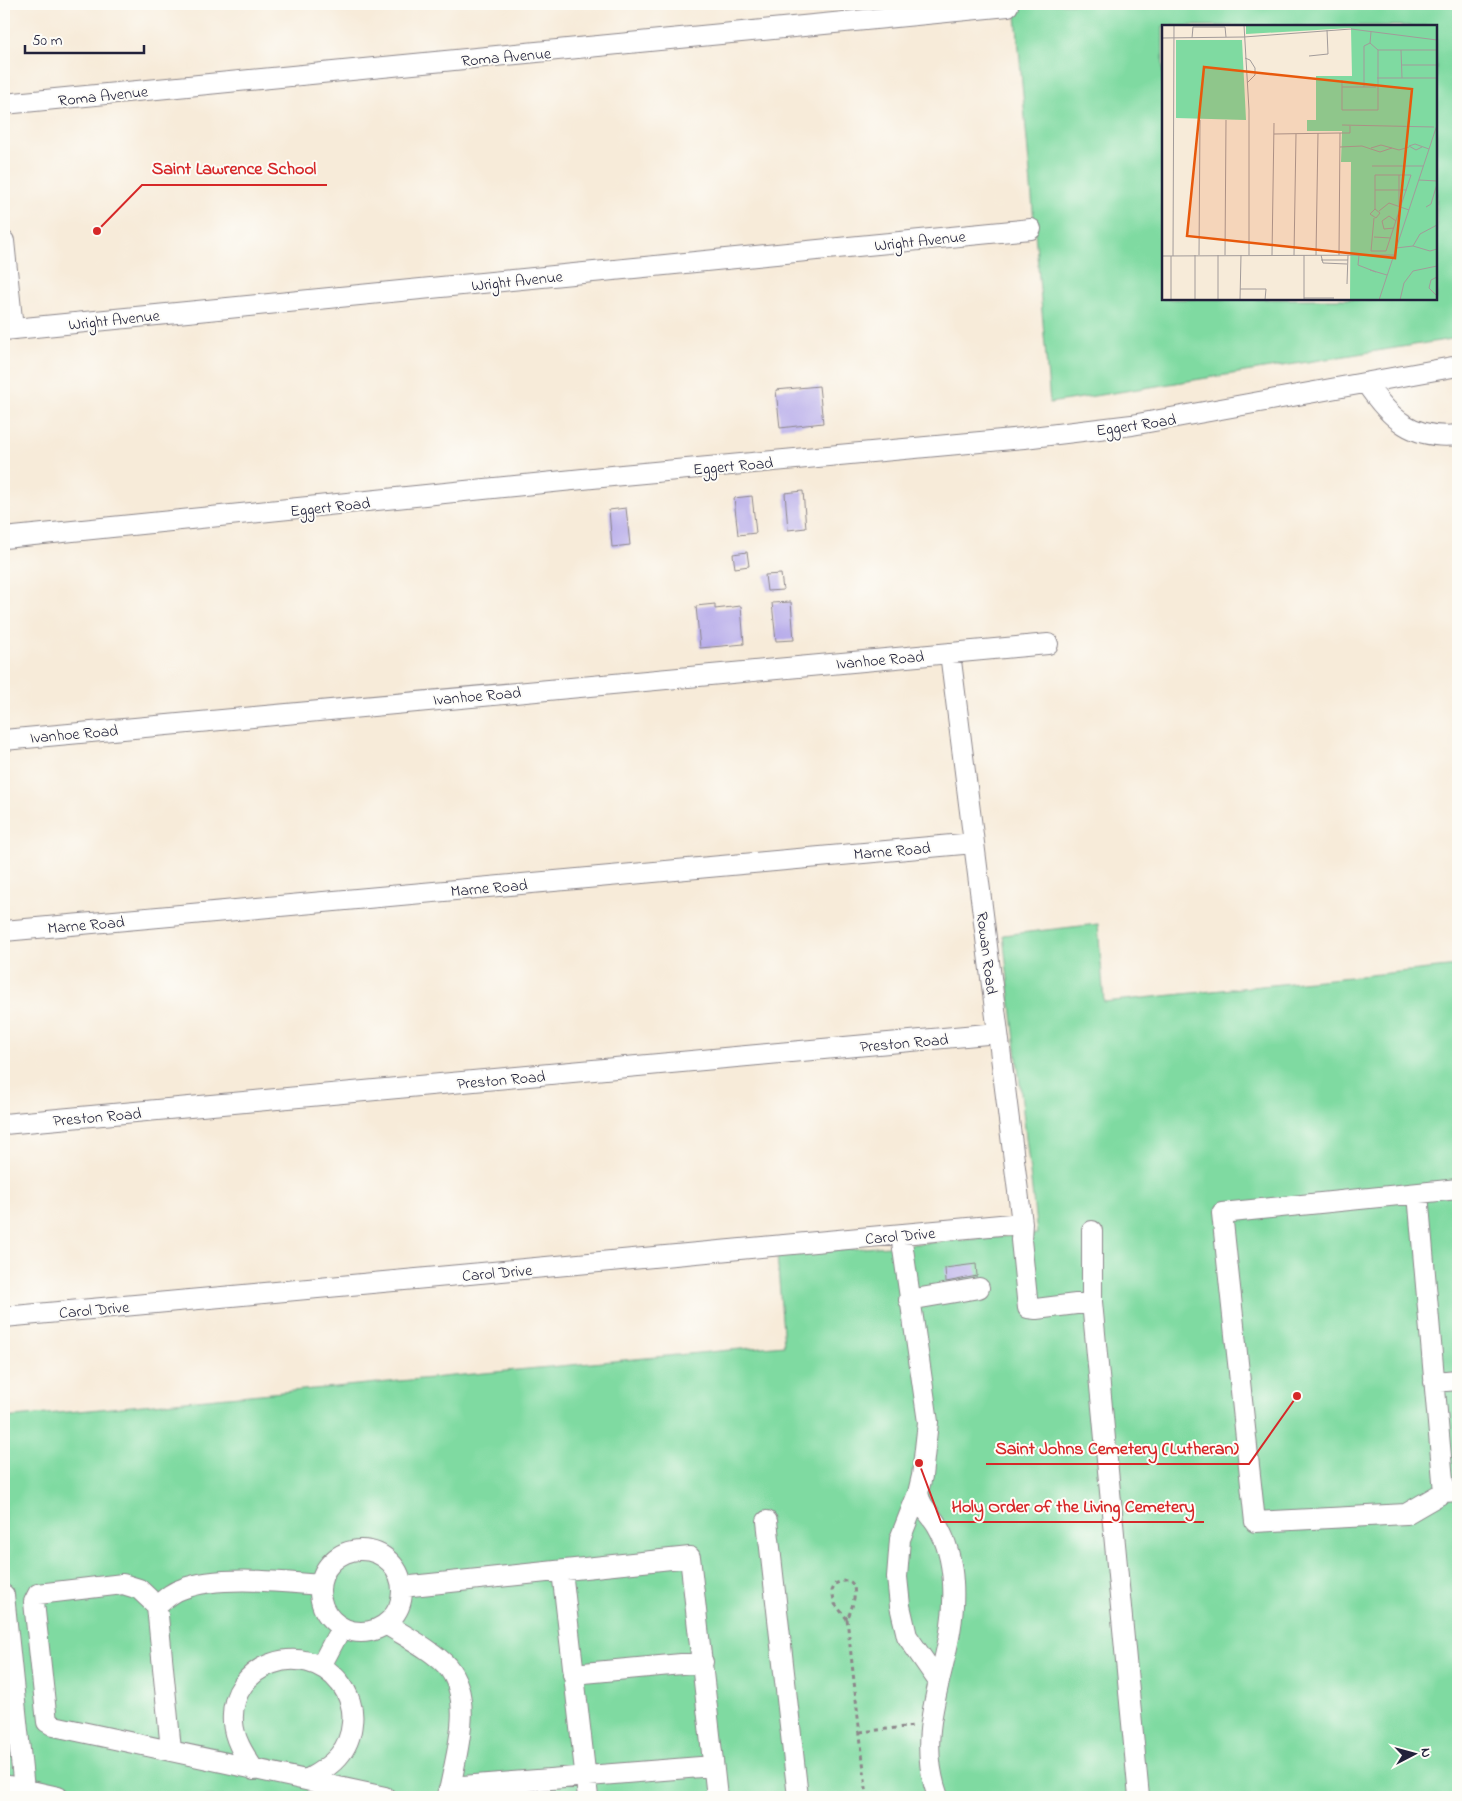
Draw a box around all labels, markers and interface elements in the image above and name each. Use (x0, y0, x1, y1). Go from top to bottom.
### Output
scale bar (25, 22, 144, 54)
inset map (1162, 25, 1437, 300)
text: 50 m (32, 30, 63, 52)
street label: Roma Avenue (460, 42, 553, 74)
street label: Roma Avenue (57, 80, 150, 114)
callout: Saint Lawrence School (142, 152, 327, 185)
text: Saint Lawrence School (152, 157, 316, 183)
street label: Wright Avenue (873, 225, 968, 259)
street label: Wright Avenue (470, 265, 565, 299)
street label: Wright Avenue (67, 304, 162, 338)
street label: Eggert Road (1095, 409, 1178, 443)
street label: Eggert Road (692, 452, 774, 482)
street label: Eggert Road (289, 492, 371, 524)
street label: Ivanhoe Road (835, 645, 925, 677)
street label: Ivanhoe Road (432, 681, 522, 713)
street label: Ivanhoe Road (29, 719, 119, 751)
street label: Marne Road (853, 837, 932, 867)
street label: Marne Road (450, 874, 529, 904)
street label: Marne Road (47, 911, 126, 941)
street label: Rowan Road (969, 911, 1003, 996)
street label: Preston Road (859, 1028, 950, 1060)
street label: Preston Road (456, 1065, 547, 1097)
street label: Preston Road (52, 1102, 143, 1134)
street label: Carol Drive (864, 1222, 937, 1252)
street label: Carol Drive (461, 1259, 534, 1289)
street label: Carol Drive (58, 1296, 131, 1326)
callout: Saint Johns Cemetery (Lutheran) (986, 1431, 1249, 1464)
text: Saint Johns Cemetery (Lutheran) (995, 1437, 1239, 1464)
callout: Holy Order of the Living Cemetery (941, 1489, 1204, 1522)
text: Holy Order of the Living Cemetery (951, 1495, 1195, 1522)
north arrow (1390, 1728, 1440, 1778)
text: N (1415, 1747, 1436, 1759)

